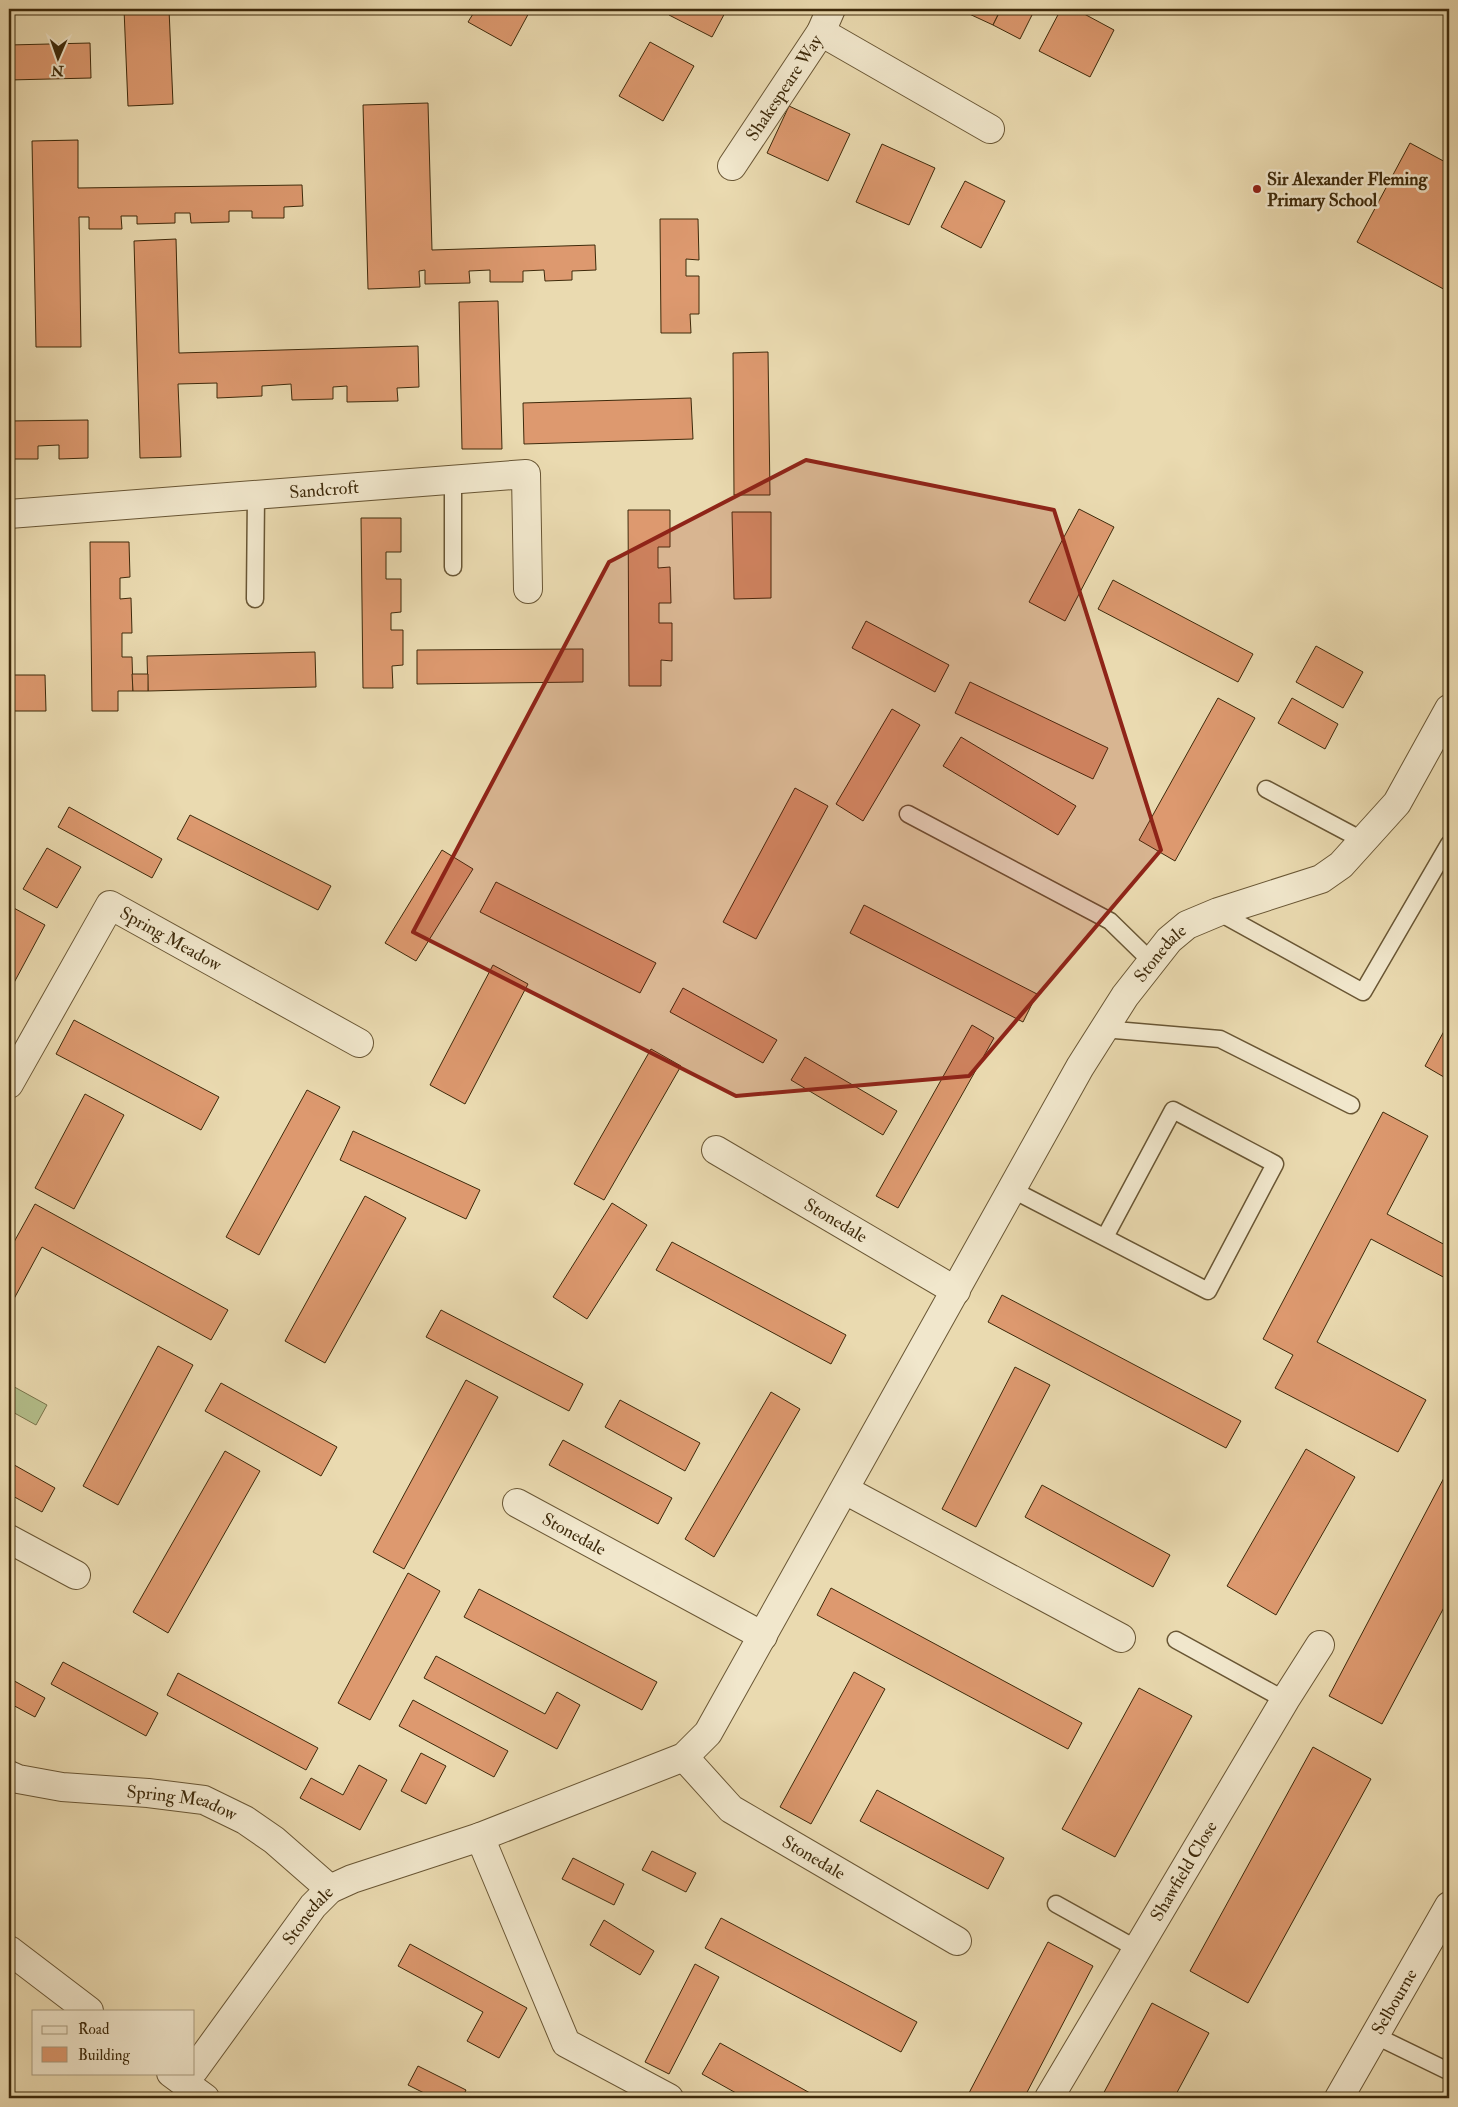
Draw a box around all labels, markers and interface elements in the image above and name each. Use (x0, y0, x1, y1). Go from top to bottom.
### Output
street label: Shakespeare Way (741, 30, 829, 146)
north arrow (32, 32, 82, 82)
text: N (51, 62, 65, 79)
place label: Sir Alexander Fleming Primary School (1267, 168, 1429, 212)
marker: Sir Alexander Fleming Primary School (1251, 183, 1263, 195)
street label: Sandcroft (288, 476, 360, 504)
street label: Spring Meadow (115, 902, 226, 977)
street label: Stonedale (1129, 919, 1192, 987)
street label: Stonedale (800, 1193, 872, 1249)
street label: Stonedale (538, 1508, 610, 1561)
street label: Spring Meadow (126, 1781, 241, 1827)
street label: Shawfield Close (1145, 1817, 1223, 1925)
street label: Stonedale (778, 1830, 850, 1886)
street label: Stonedale (277, 1881, 339, 1950)
street label: Selbourne (1367, 1964, 1423, 2039)
legend (32, 2010, 195, 2074)
text: Road (78, 2020, 110, 2039)
text: Building (78, 2046, 130, 2065)

